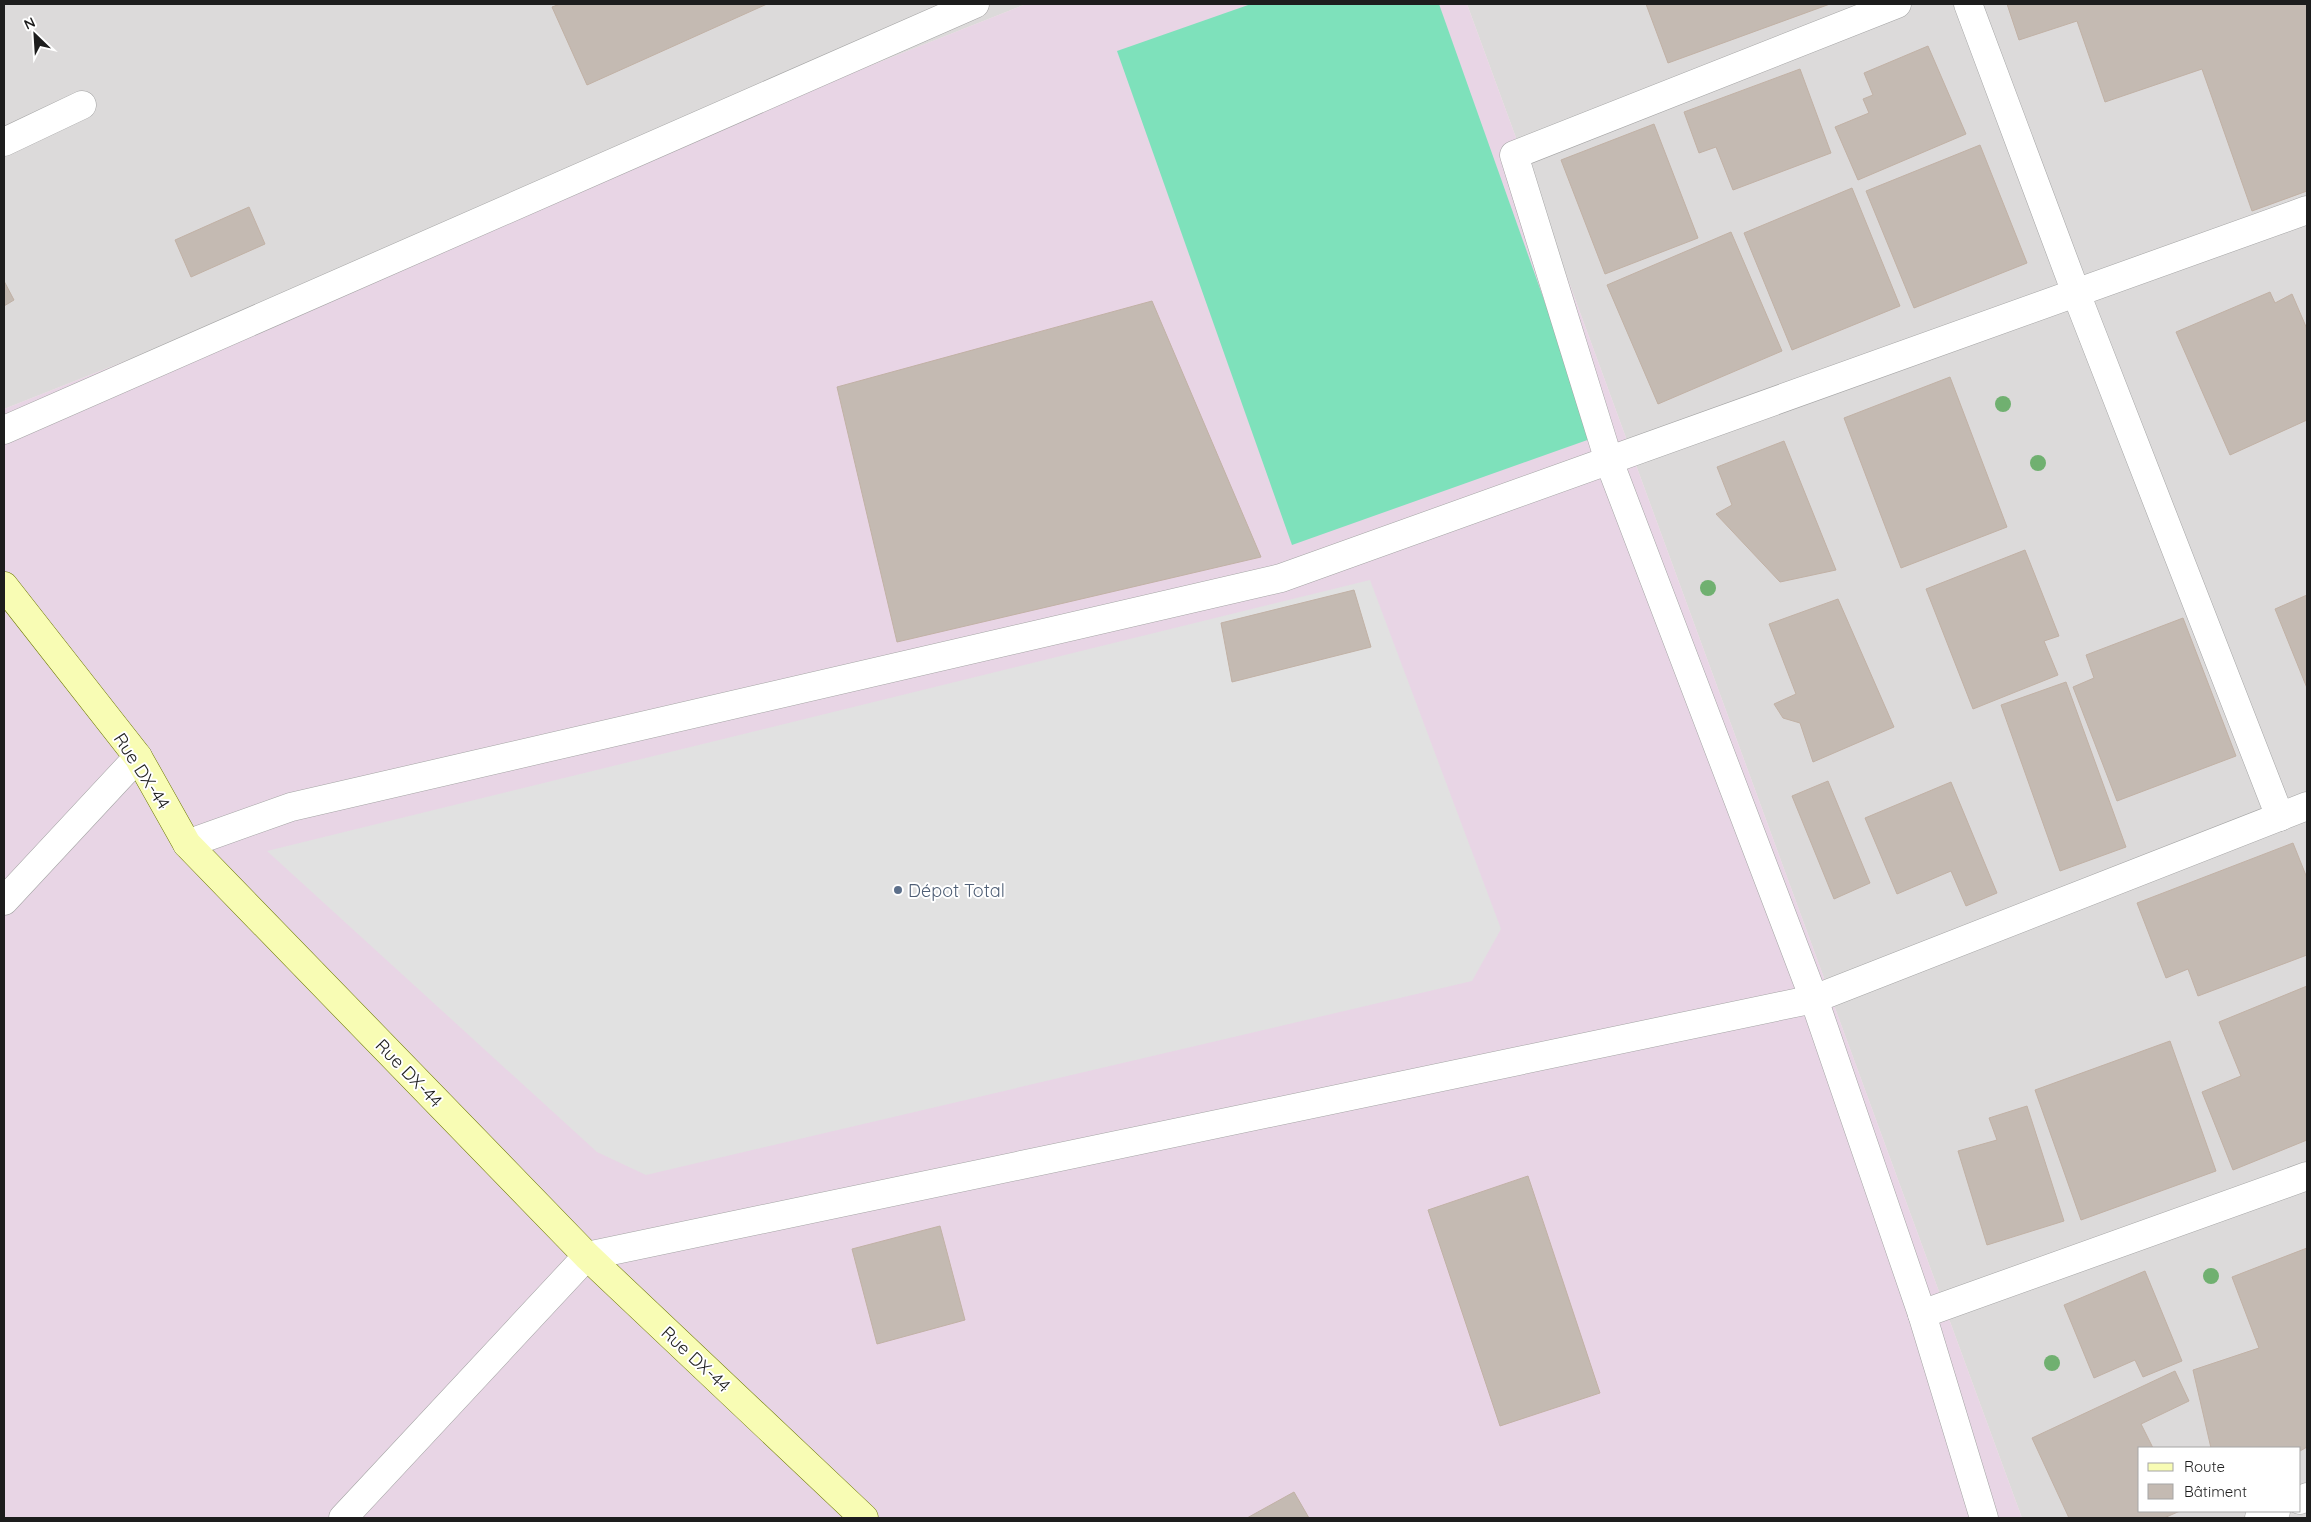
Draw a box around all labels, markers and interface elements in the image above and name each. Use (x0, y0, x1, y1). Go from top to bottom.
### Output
north arrow (10, 10, 60, 60)
text: N (21, 13, 38, 34)
street label: Rue DX-44 (109, 728, 175, 814)
place label: Dépot Total (908, 879, 1005, 902)
marker: Dépot Total (892, 884, 904, 896)
street label: Rue DX-44 (371, 1034, 447, 1112)
street label: Rue DX-44 (657, 1321, 735, 1397)
legend (2138, 1447, 2301, 1512)
text: Route (2184, 1457, 2225, 1476)
text: Bâtiment (2184, 1482, 2247, 1501)

